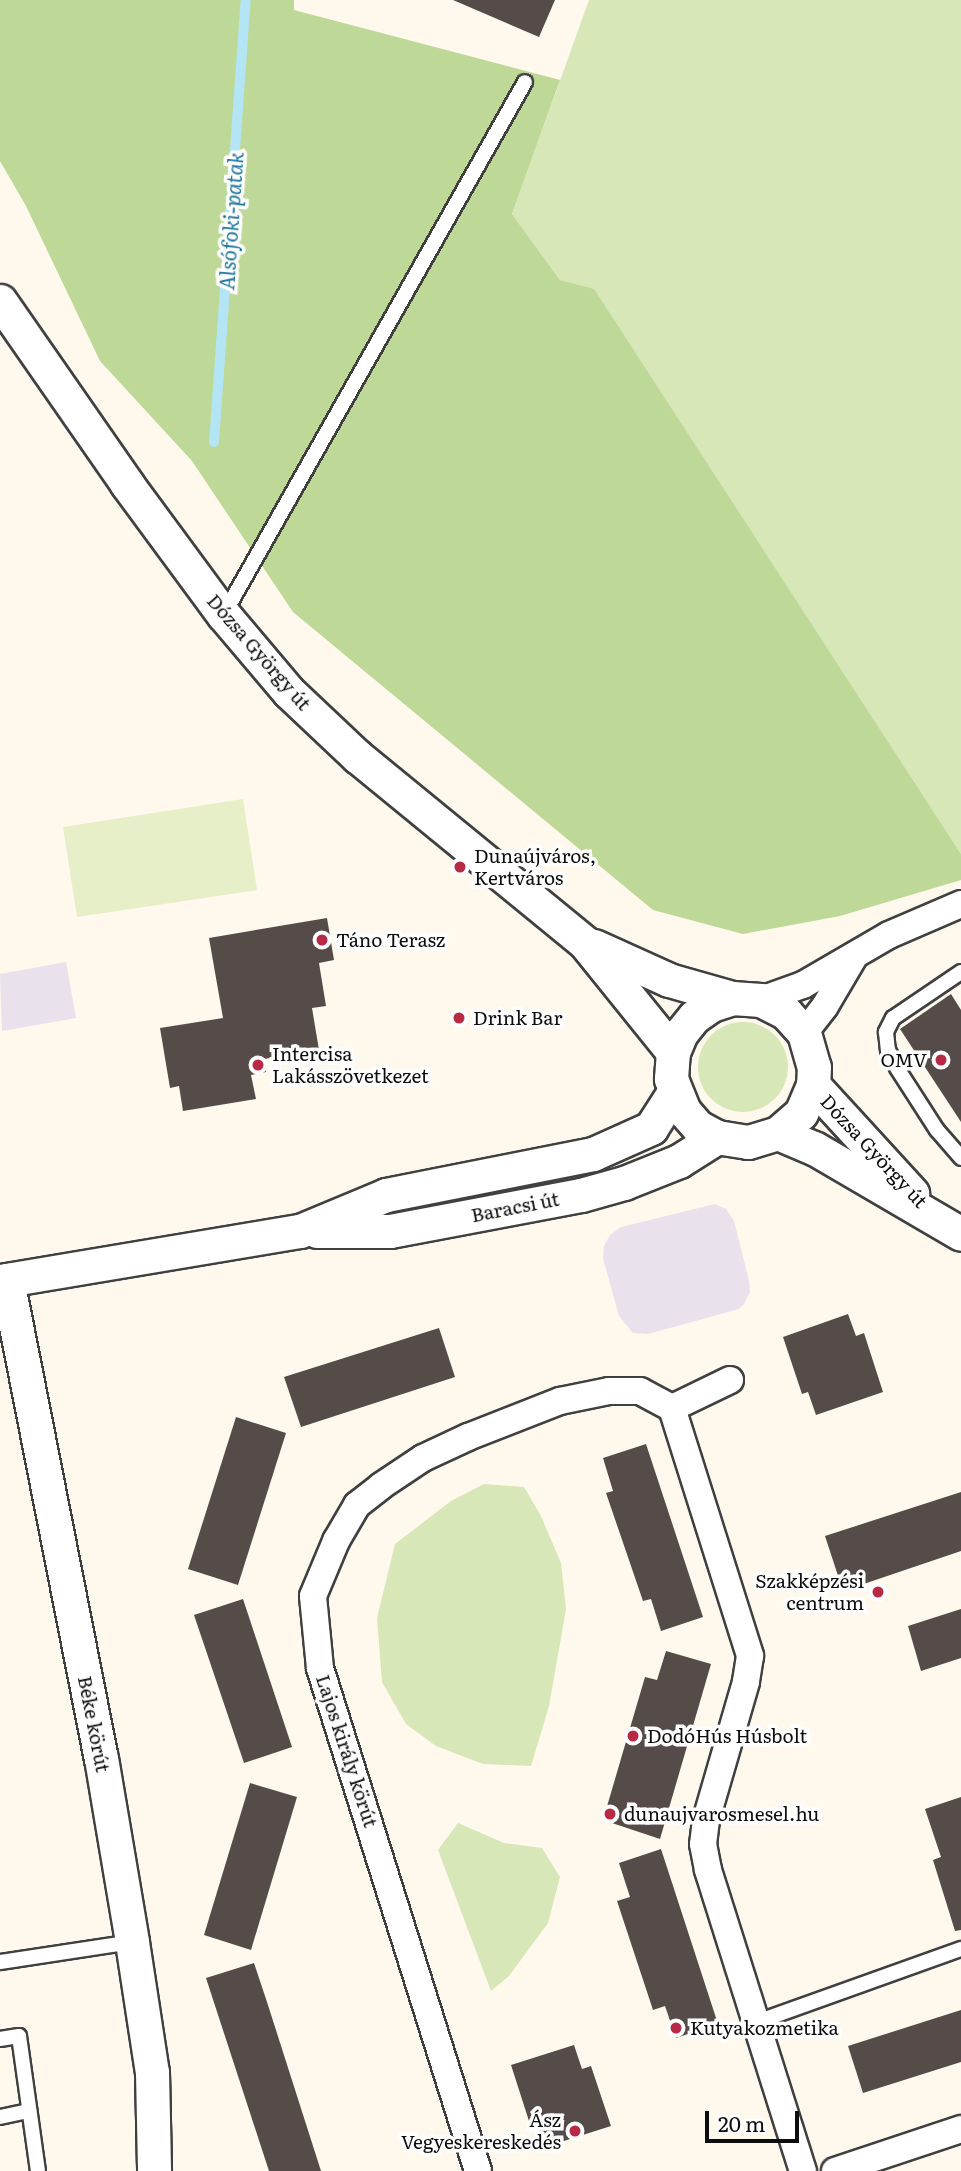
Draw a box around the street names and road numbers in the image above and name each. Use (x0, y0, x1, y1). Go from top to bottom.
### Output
street label: Dózsa György út (202, 589, 316, 715)
street label: Dózsa György út (816, 1090, 932, 1212)
street label: Baracsi út (469, 1187, 561, 1227)
street label: Lajos király körút (312, 1672, 382, 1830)
street label: Béke körút (73, 1674, 115, 1774)

